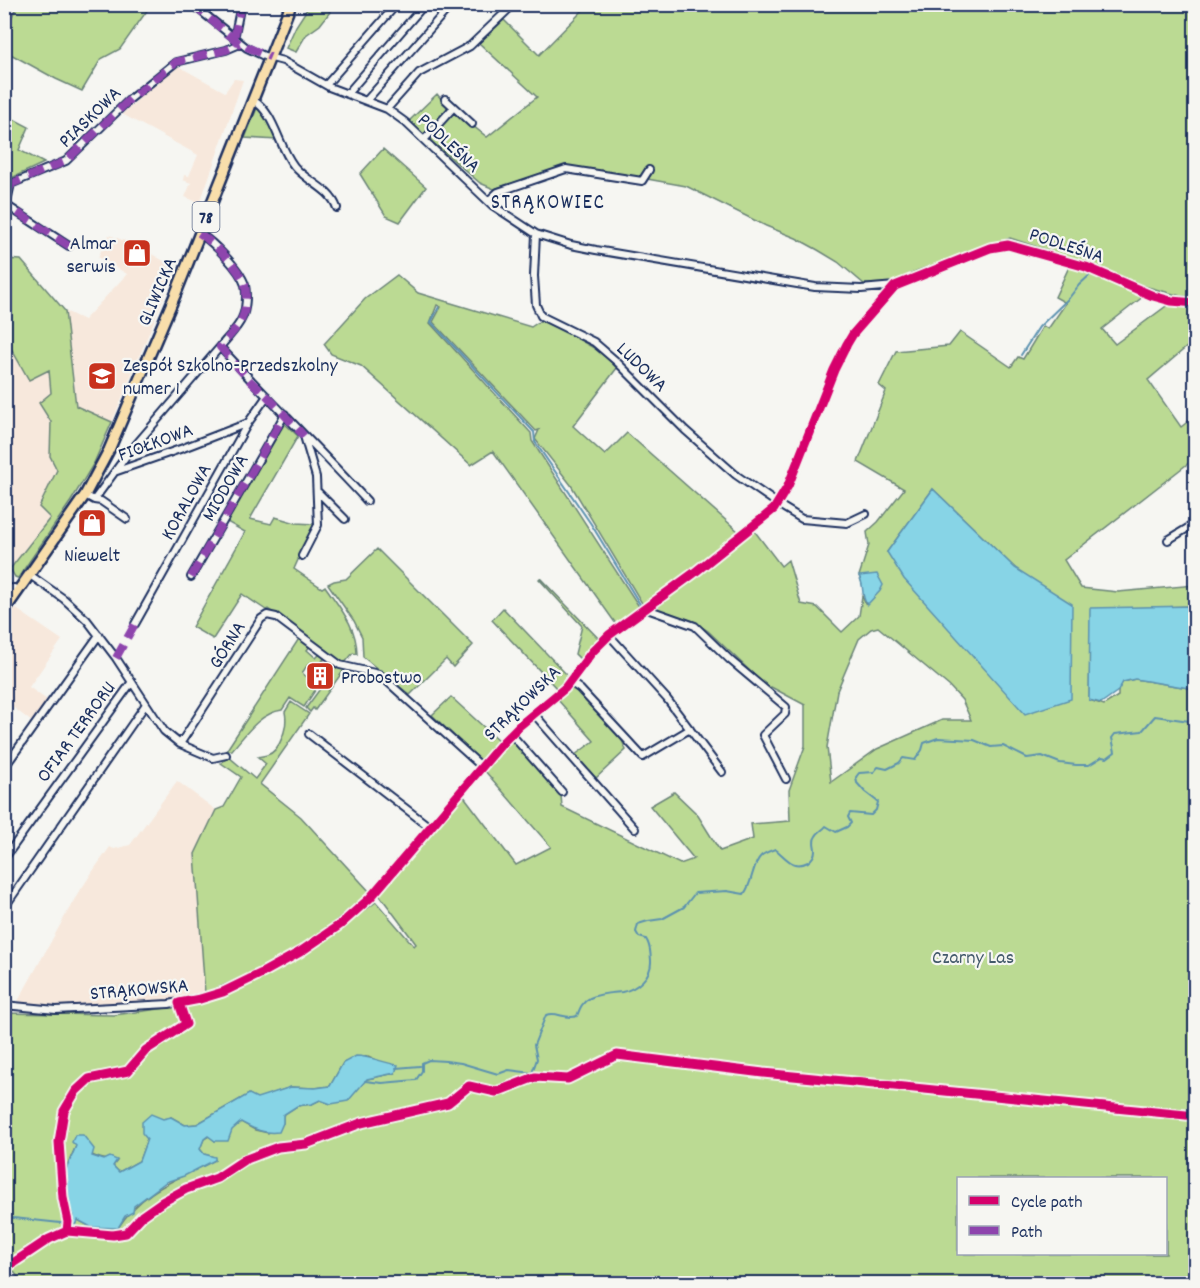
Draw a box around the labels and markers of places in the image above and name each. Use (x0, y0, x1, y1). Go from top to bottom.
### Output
place label: Almar serwis (66, 231, 117, 282)
shop icon: Almar serwis (121, 237, 153, 269)
place label: Zespół Szkolno-Przedszkolny numer 1 (123, 353, 338, 404)
school or university icon: Zespół Szkolno-Przedszkolny numer 1 (86, 360, 118, 392)
shop icon: Niewelt (76, 507, 108, 539)
place label: Niewelt (64, 543, 120, 571)
building icon: Probostwo (304, 660, 336, 692)
place label: Probostwo (341, 665, 422, 693)

